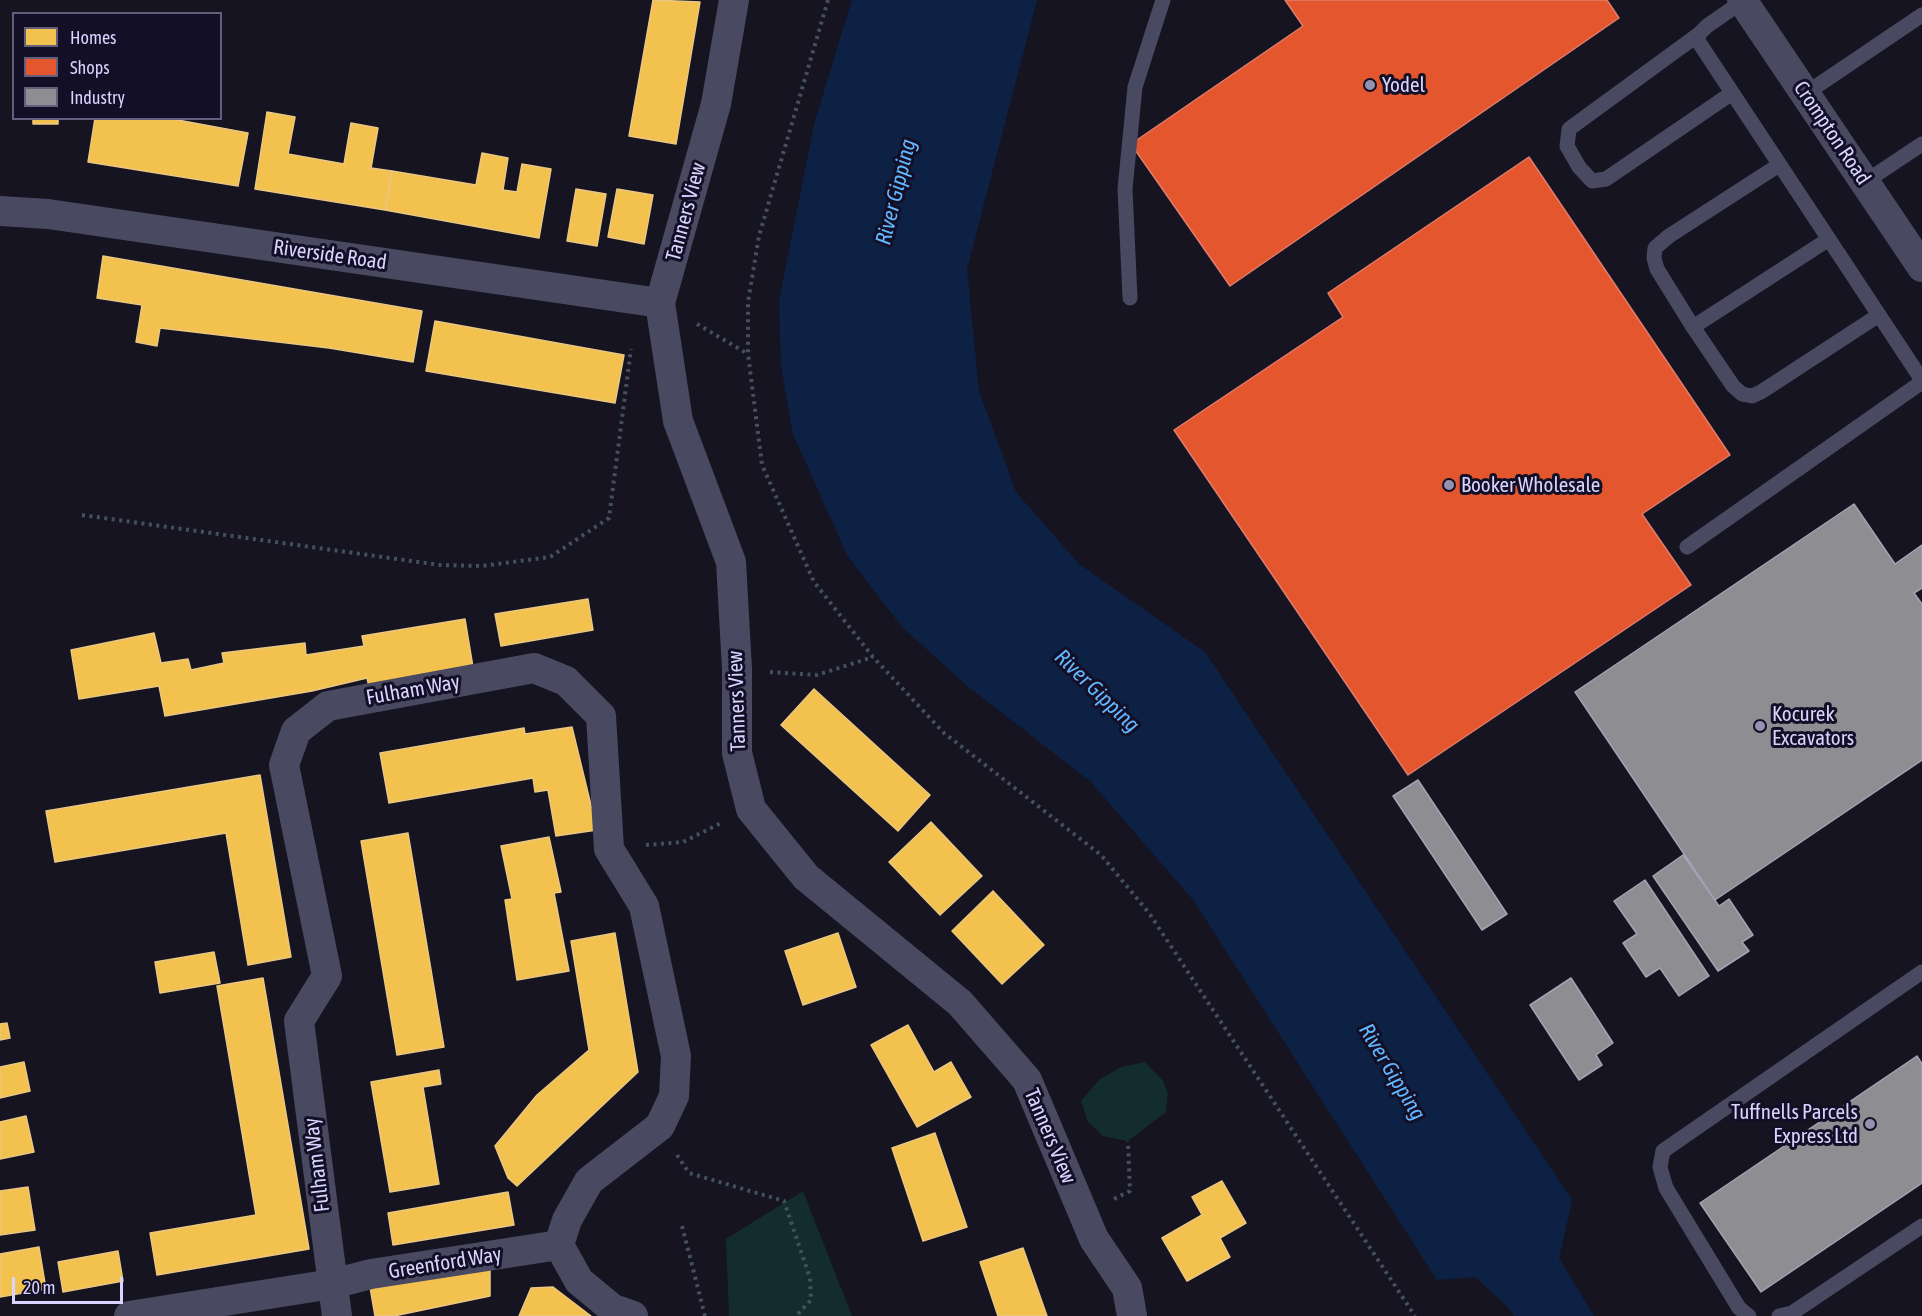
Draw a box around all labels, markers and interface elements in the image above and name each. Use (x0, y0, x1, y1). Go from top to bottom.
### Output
legend (12, 12, 222, 120)
text: Homes (70, 27, 116, 48)
text: Shops (70, 57, 110, 78)
place label: Yodel (1382, 72, 1425, 98)
street label: Crompton Road (1788, 76, 1876, 190)
marker: Yodel (1363, 78, 1377, 92)
text: Industry (70, 87, 125, 108)
water label: River Gipping (870, 136, 922, 248)
street label: Tanners View (661, 160, 711, 264)
street label: Riverside Road (272, 235, 388, 275)
place label: Booker Wholesale (1461, 472, 1600, 498)
marker: Booker Wholesale (1442, 478, 1456, 492)
water label: River Gipping (1049, 644, 1145, 738)
street label: Tanners View (723, 650, 751, 752)
street label: Fulham Way (364, 669, 462, 711)
place label: Kocurek Excavators (1772, 701, 1854, 751)
marker: Kocurek Excavators (1753, 719, 1767, 733)
water label: River Gipping (1353, 1019, 1431, 1125)
street label: Tanners View (1019, 1085, 1081, 1187)
place label: Tuffnells Parcels Express Ltd (1731, 1099, 1858, 1149)
street label: Fulham Way (299, 1116, 335, 1214)
marker: Tuffnells Parcels Express Ltd (1863, 1117, 1877, 1131)
street label: Greenford Way (387, 1242, 503, 1284)
scale bar (15, 1265, 126, 1303)
text: 20 m (23, 1277, 55, 1298)

